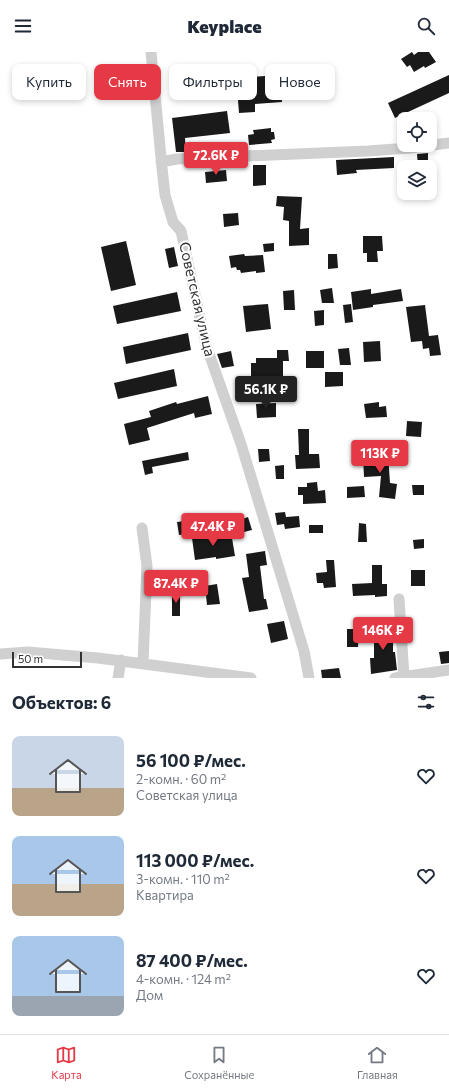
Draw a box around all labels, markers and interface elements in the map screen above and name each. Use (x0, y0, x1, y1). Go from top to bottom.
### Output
icon: menu (12, 15, 34, 37)
text: Keyplace (187, 15, 262, 37)
icon: search (415, 15, 437, 37)
chip: Купить (12, 64, 86, 100)
chip: Снять (94, 64, 161, 100)
chip: Фильтры (169, 64, 257, 100)
chip: Новое (265, 64, 335, 100)
map controls (397, 112, 437, 200)
button: locate (397, 112, 437, 152)
pin: 72.6K ₽ (179, 142, 253, 176)
text: 72.6K ₽ (193, 147, 239, 163)
button: layers (397, 160, 437, 200)
street label: Советская улица (176, 240, 220, 358)
pin: 56.1K ₽ (229, 376, 303, 410)
text: 56.1K ₽ (244, 381, 288, 397)
pin: 113K ₽ (347, 440, 413, 474)
text: 113K ₽ (360, 445, 400, 461)
pin: 47.4K ₽ (176, 513, 250, 547)
text: 47.4K ₽ (190, 518, 236, 534)
pin: 87.4K ₽ (139, 570, 213, 604)
text: 87.4K ₽ (153, 575, 199, 591)
pin: 146K ₽ (350, 617, 416, 651)
text: 146K ₽ (362, 622, 404, 638)
scale bar (12, 650, 82, 669)
text: 50 m (18, 652, 43, 665)
icon: filters (415, 691, 437, 713)
text: Объектов: 6 (12, 692, 111, 713)
text: 56 100 ₽/мес. (136, 750, 246, 771)
icon: home (44, 752, 92, 800)
icon: heart (415, 765, 437, 787)
text: 2-комн. · 60 m² (136, 771, 226, 787)
text: Советская улица (136, 787, 237, 803)
text: 113 000 ₽/мес. (136, 850, 254, 871)
icon: home (44, 852, 92, 900)
icon: heart (415, 865, 437, 887)
text: 3-комн. · 110 m² (136, 871, 230, 887)
text: Квартира (136, 887, 194, 903)
text: 87 400 ₽/мес. (136, 950, 248, 971)
icon: home (44, 952, 92, 1000)
icon: heart (415, 965, 437, 987)
text: 4-комн. · 124 m² (136, 971, 231, 987)
text: Дом (136, 987, 163, 1003)
tab: Карта (51, 1044, 82, 1081)
tab: Сохранённые (184, 1044, 254, 1081)
tab: Главная (357, 1044, 398, 1081)

